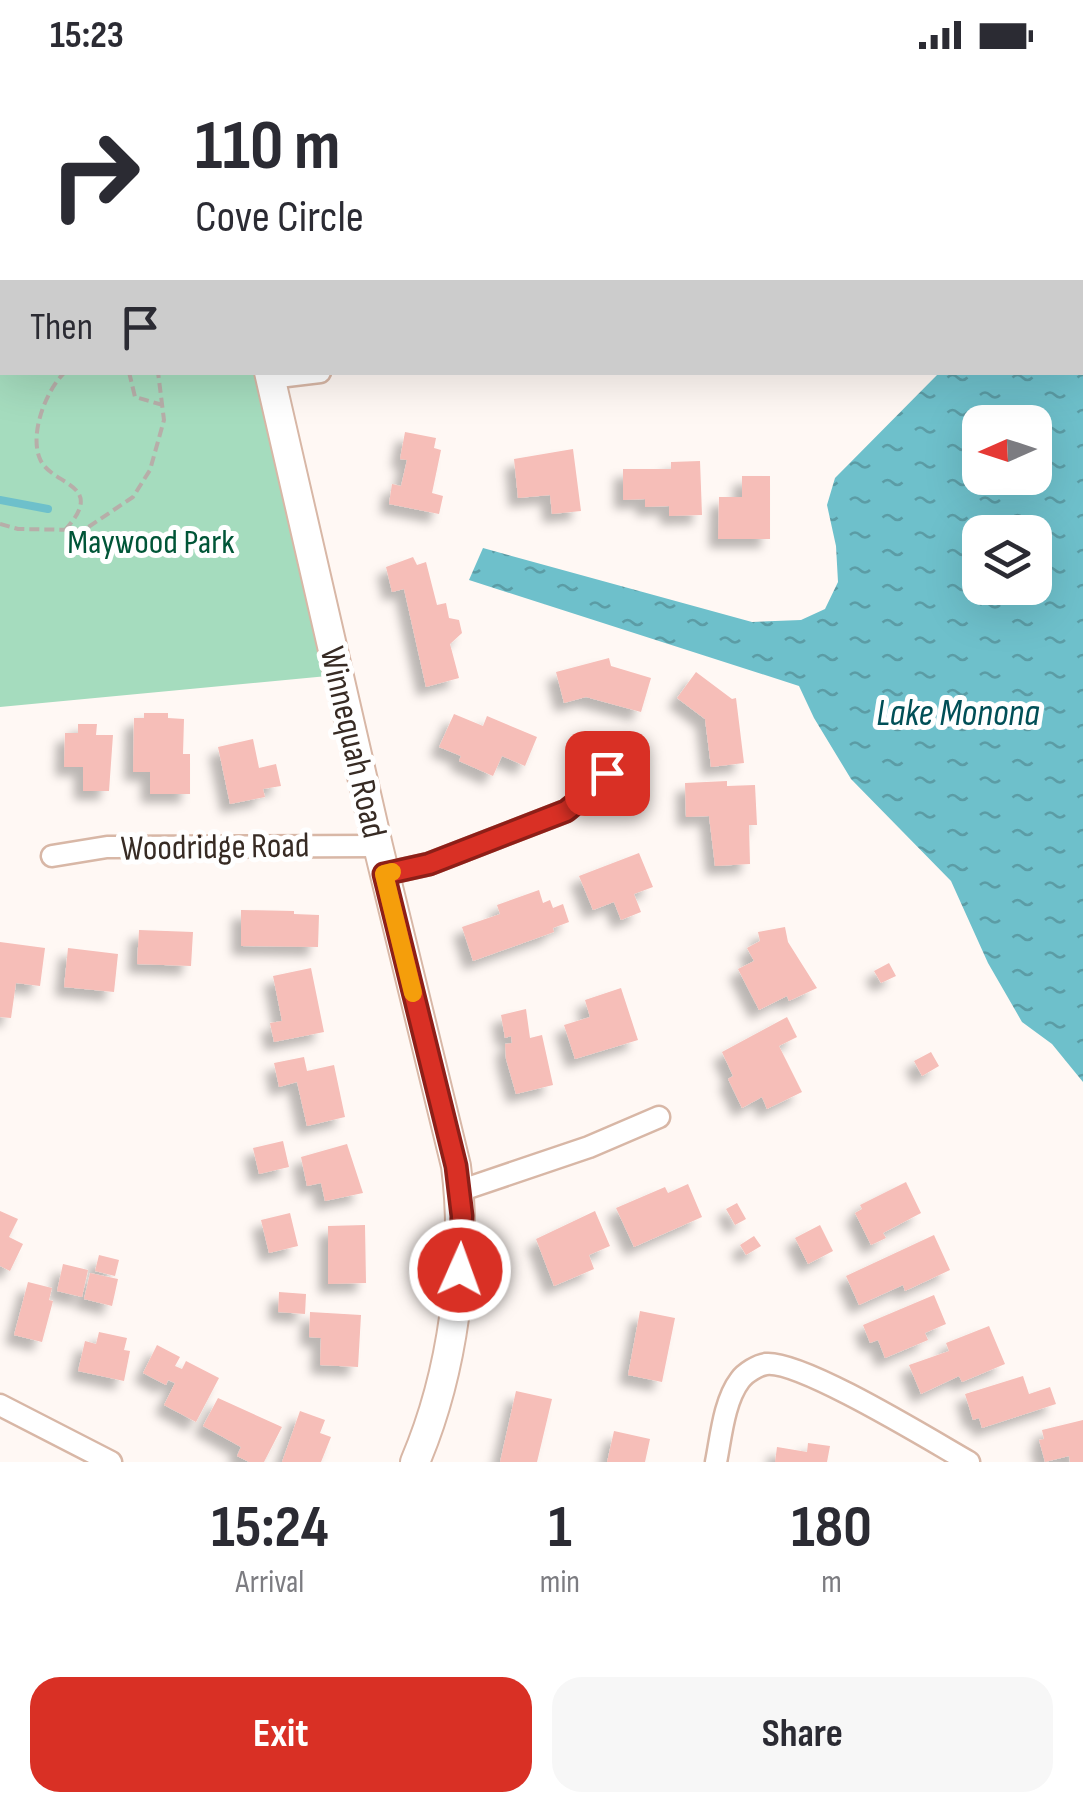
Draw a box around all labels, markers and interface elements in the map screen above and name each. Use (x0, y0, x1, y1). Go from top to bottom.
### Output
text: 15:23 (50, 13, 124, 58)
text: 110 m (195, 105, 341, 189)
icon: right (30, 110, 160, 240)
text: Cove Circle (195, 190, 364, 245)
icon: arrive (113, 300, 168, 355)
text: Then (30, 305, 93, 350)
north arrow (962, 405, 1052, 495)
map controls (962, 405, 1052, 605)
button: layers (962, 515, 1052, 605)
park label: Maywood Park (67, 521, 235, 564)
street label: Winnequah Road (310, 643, 395, 842)
water label: Lake Monona (876, 691, 1040, 736)
pin (565, 731, 650, 816)
icon: arrive (580, 746, 635, 801)
street label: Woodridge Road (120, 824, 310, 871)
position arrow (408, 1218, 512, 1322)
text: 15:24 (211, 1492, 329, 1564)
text: 1 (548, 1492, 572, 1564)
text: 180 (791, 1492, 872, 1564)
text: Arrival (236, 1563, 304, 1602)
text: min (540, 1563, 580, 1602)
text: m (821, 1563, 842, 1602)
button: Exit (30, 1677, 532, 1792)
button: Share (552, 1677, 1053, 1792)

